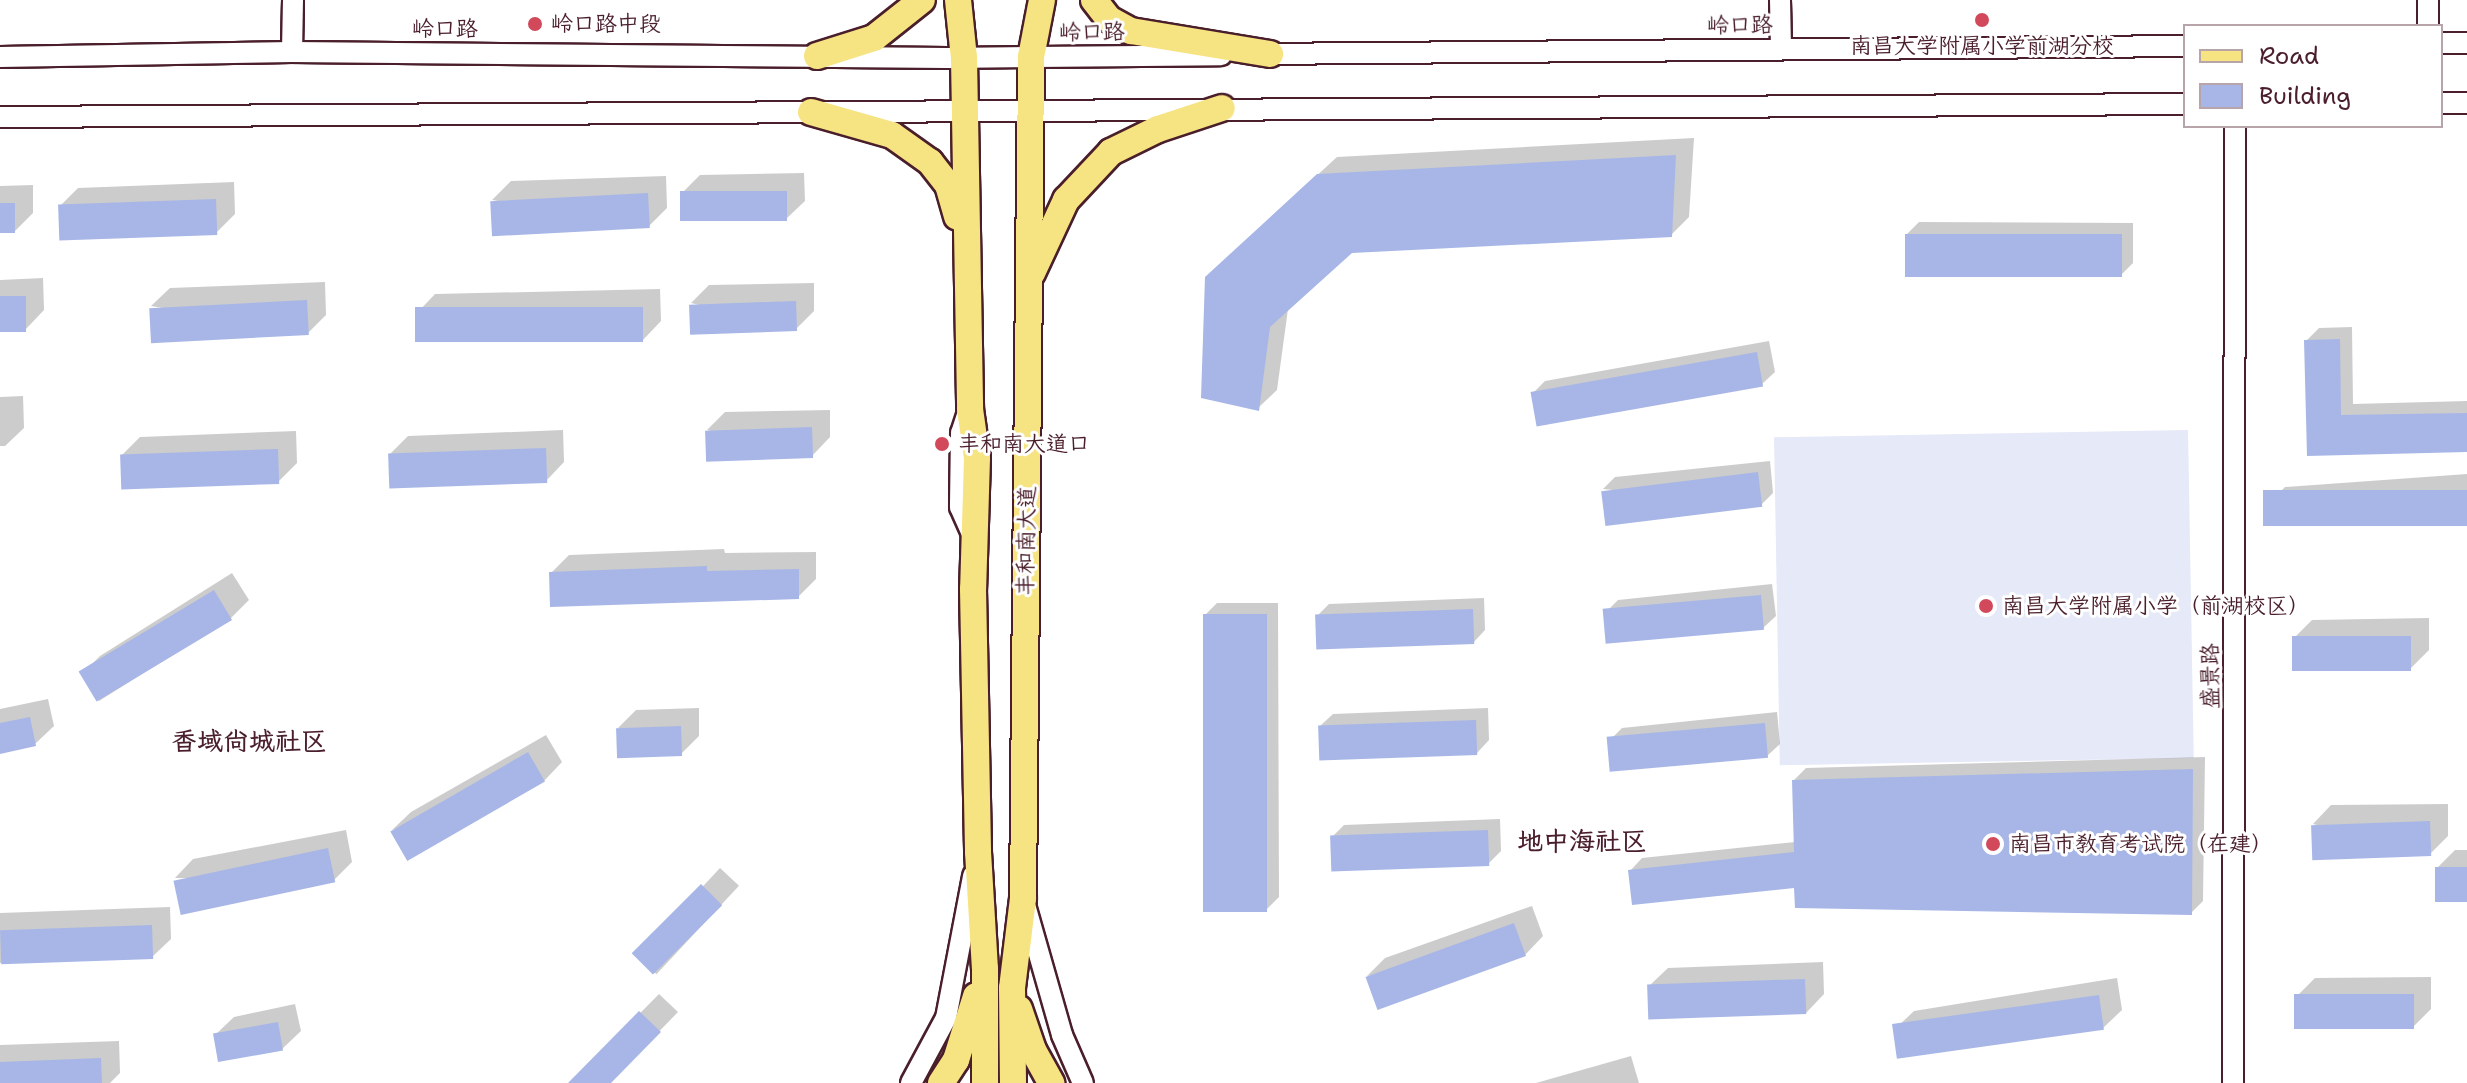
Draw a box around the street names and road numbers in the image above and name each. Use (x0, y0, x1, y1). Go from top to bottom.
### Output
street label: 岭口路 (1707, 11, 1773, 39)
street label: 岭口路 (412, 16, 478, 42)
street label: 岭口路 (1059, 18, 1125, 46)
street label: 丰和南大道 (1012, 486, 1040, 596)
street label: 盛景路 (2197, 643, 2223, 709)

